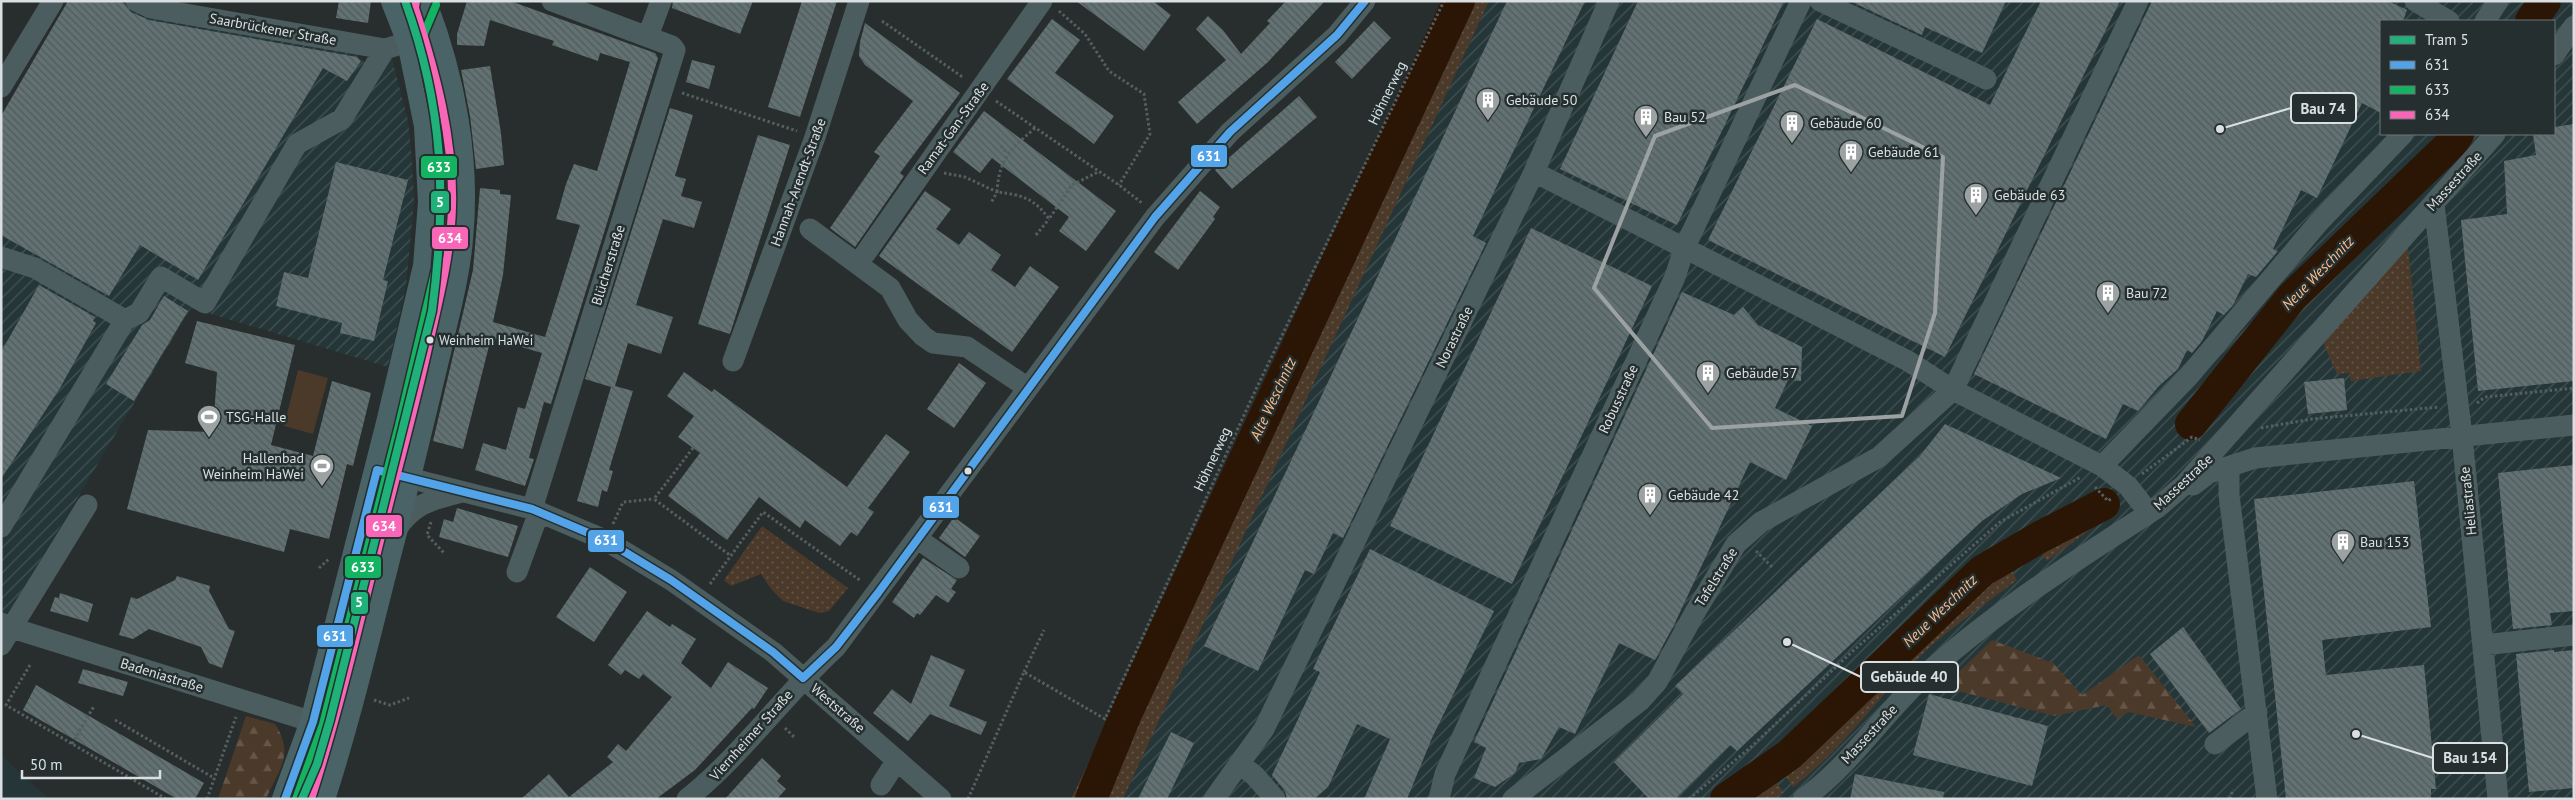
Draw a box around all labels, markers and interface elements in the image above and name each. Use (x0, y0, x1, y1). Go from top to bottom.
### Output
street label: Saarbrückener Straße (208, 9, 338, 49)
legend (2380, 20, 2555, 135)
text: Tram 5 (2425, 30, 2469, 49)
text: 631 (2425, 55, 2450, 74)
street label: Höhnerweg (1364, 58, 1410, 128)
street label: Ramat-Gan-Straße (913, 78, 993, 178)
text: 633 (2425, 80, 2450, 99)
building icon: Gebäude 50 (1475, 87, 1501, 121)
place label: Gebäude 50 (1506, 91, 1578, 109)
callout: Bau 74 (2291, 93, 2356, 123)
text: Bau 74 (2300, 99, 2346, 118)
building icon: Bau 52 (1633, 104, 1659, 138)
text: 634 (2425, 105, 2450, 124)
place label: Bau 52 (1664, 108, 1706, 126)
building icon: Gebäude 60 (1779, 110, 1805, 144)
place label: Gebäude 60 (1810, 114, 1882, 132)
street label: Hannah-Arendt-Straße (766, 115, 830, 249)
building icon: Gebäude 61 (1838, 139, 1864, 173)
place label: Gebäude 61 (1868, 143, 1939, 161)
line badge: 631 (1190, 144, 1228, 168)
text: 631 (1197, 147, 1221, 165)
street label: Massestraße (2422, 147, 2486, 215)
line badge: 633 (420, 155, 458, 179)
text: 633 (427, 158, 451, 176)
building icon: Gebäude 63 (1963, 182, 1989, 216)
place label: Gebäude 63 (1994, 186, 2065, 204)
line badge: 5 (430, 190, 450, 214)
text: 5 (436, 193, 444, 211)
street label: Blücherstraße (587, 222, 629, 308)
line badge: 634 (431, 226, 469, 250)
text: 634 (438, 229, 462, 247)
water label: Neue Weschnitz (2277, 231, 2358, 314)
building icon: Bau 72 (2095, 280, 2121, 314)
place label: Bau 72 (2126, 284, 2168, 302)
street label: Norastraße (1431, 303, 1477, 371)
place label: Weinheim HaWei (439, 332, 533, 349)
marker: Weinheim HaWei (425, 335, 435, 345)
water label: Alte Weschnitz (1245, 354, 1300, 444)
building icon: Gebäude 57 (1695, 360, 1721, 394)
street label: Robusstraße (1594, 362, 1642, 436)
place label: Gebäude 57 (1726, 364, 1797, 382)
sports icon: TSG-Halle (196, 404, 222, 438)
place label: TSG-Halle (226, 408, 286, 426)
street label: Höhnerweg (1189, 424, 1235, 494)
place label: Hallenbad Weinheim HaWei (203, 449, 304, 483)
street label: Massestraße (2150, 450, 2216, 514)
sports icon: Hallenbad Weinheim HaWei (309, 453, 335, 487)
unlabelled marker (963, 466, 973, 476)
street label: Heliastraße (2455, 466, 2481, 536)
building icon: Gebäude 42 (1637, 482, 1663, 516)
place label: Gebäude 42 (1668, 486, 1739, 504)
line badge: 631 (922, 495, 960, 519)
text: 631 (929, 498, 953, 516)
line badge: 634 (365, 514, 403, 538)
text: 634 (372, 517, 396, 535)
line badge: 631 (587, 529, 625, 553)
building icon: Bau 153 (2330, 529, 2356, 563)
text: 631 (594, 531, 618, 549)
place label: Bau 153 (2360, 533, 2409, 551)
street label: Tafelstraße (1691, 544, 1741, 610)
line badge: 633 (344, 555, 382, 579)
text: 633 (351, 558, 375, 576)
water label: Neue Weschnitz (1898, 570, 1981, 651)
line badge: 5 (350, 591, 369, 615)
text: 5 (355, 593, 363, 611)
line badge: 631 (316, 624, 354, 648)
text: 631 (323, 627, 347, 645)
street label: Badeniastraße (118, 654, 206, 696)
callout: Gebäude 40 (1861, 662, 1958, 692)
text: Gebäude 40 (1871, 667, 1947, 686)
street label: Weststraße (807, 679, 869, 737)
street label: Viernheimer Straße (705, 686, 797, 785)
street label: Massestraße (1837, 701, 1901, 767)
callout: Bau 154 (2433, 743, 2507, 773)
scale bar (22, 748, 160, 780)
text: Bau 154 (2443, 748, 2497, 767)
text: 50 m (30, 755, 63, 774)

